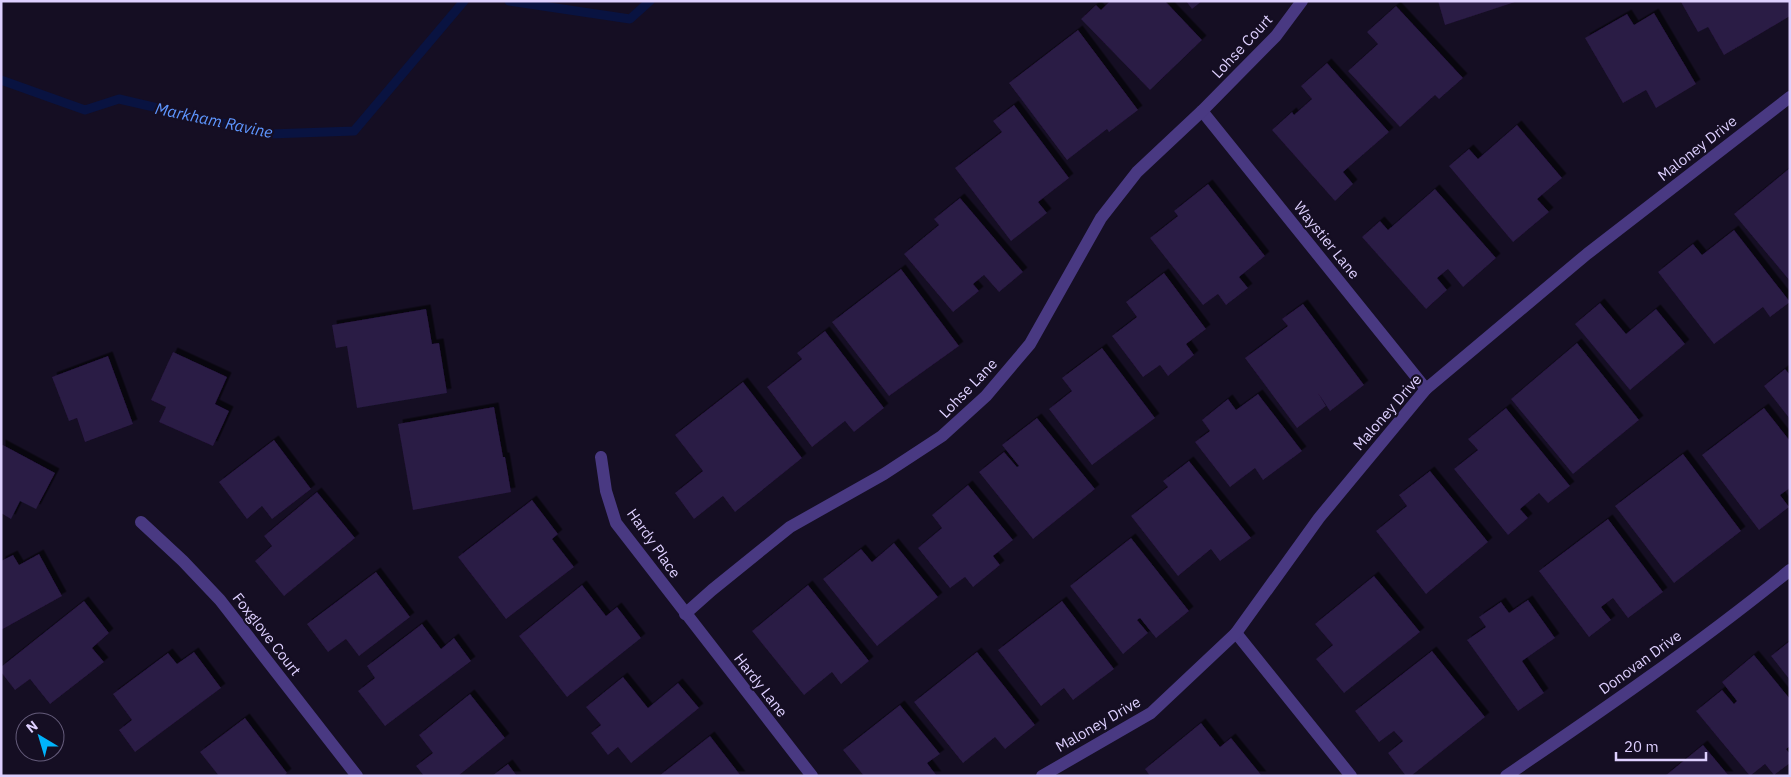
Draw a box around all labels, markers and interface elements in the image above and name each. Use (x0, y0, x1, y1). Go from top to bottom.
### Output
street label: Lohse Court (1208, 10, 1276, 82)
water label: Markham Ravine (153, 98, 275, 142)
street label: Maloney Drive (1654, 111, 1740, 185)
street label: Waystier Lane (1290, 197, 1364, 283)
street label: Lohse Lane (935, 354, 1001, 422)
street label: Maloney Drive (1349, 370, 1425, 454)
street label: Hardy Place (623, 505, 685, 581)
street label: Foxglove Court (229, 589, 305, 679)
street label: Donovan Drive (1595, 626, 1685, 698)
street label: Hardy Lane (730, 649, 792, 721)
street label: Maloney Drive (1052, 692, 1144, 756)
north arrow (15, 712, 65, 762)
text: N (22, 717, 42, 737)
scale bar (1616, 730, 1706, 762)
text: 20 m (1624, 737, 1659, 756)

